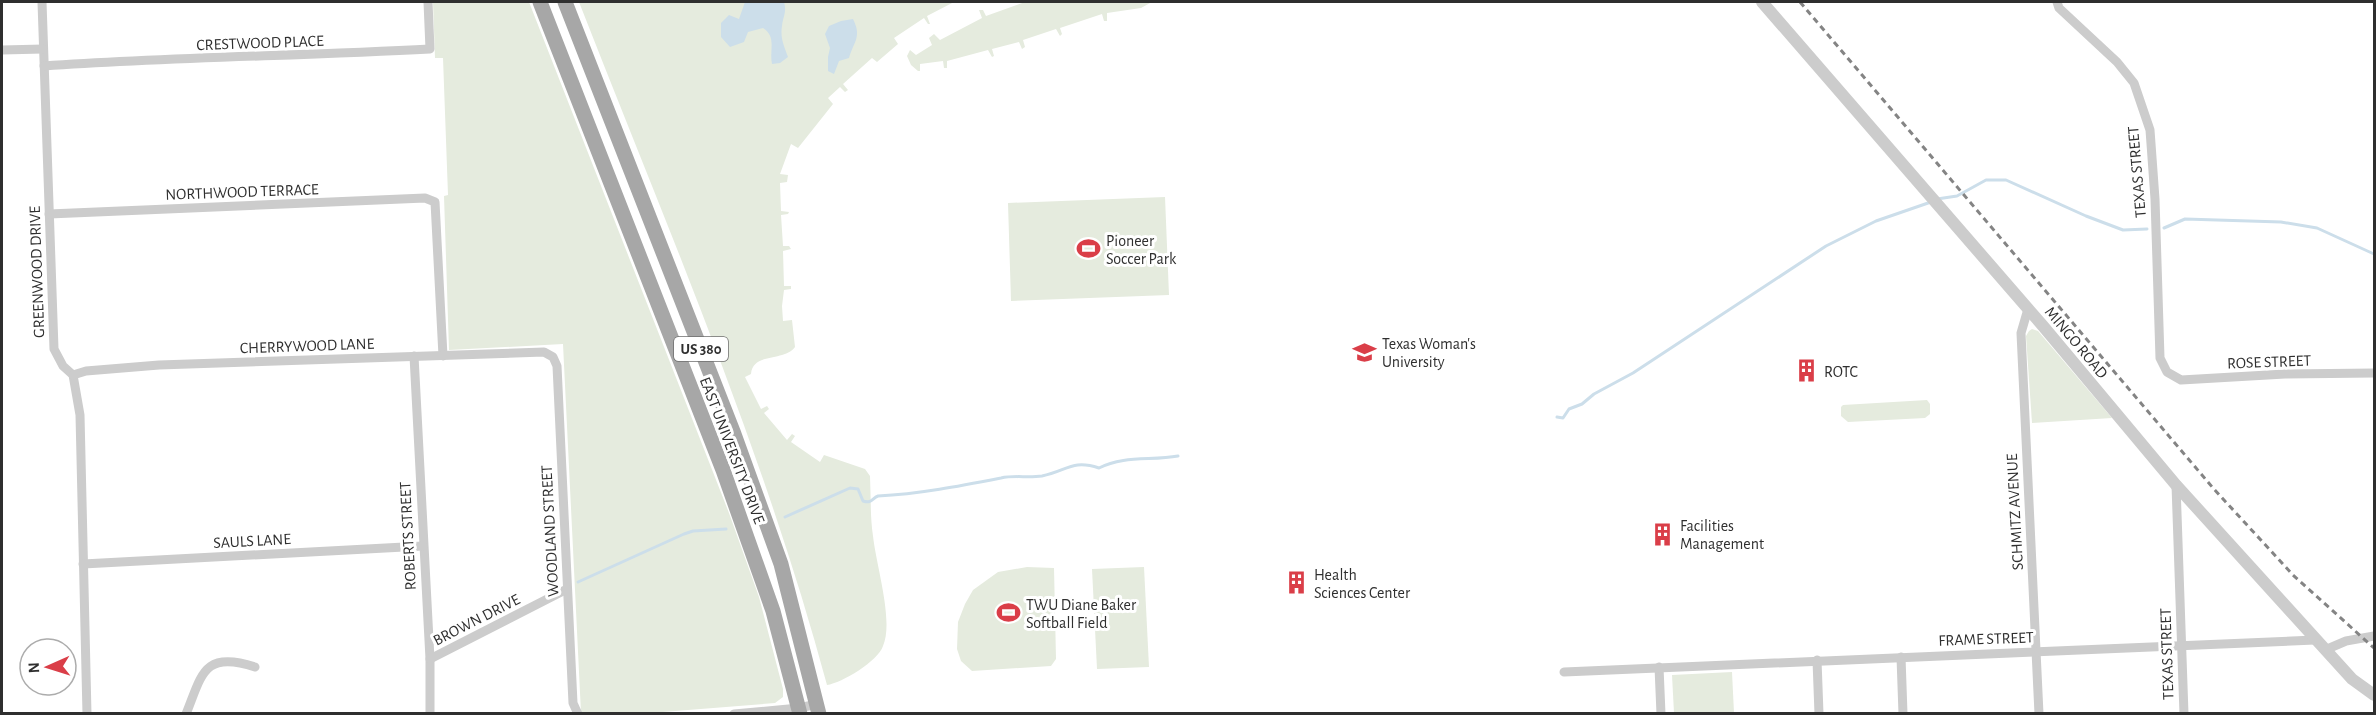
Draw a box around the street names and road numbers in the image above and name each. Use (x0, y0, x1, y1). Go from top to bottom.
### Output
street label: CRESTWOOD PLACE (196, 33, 324, 53)
street label: TEXAS STREET (2125, 125, 2149, 218)
street label: NORTHWOOD TERRACE (165, 181, 319, 203)
street label: GREENWOOD DRIVE (27, 206, 47, 338)
street label: MINGO ROAD (2042, 304, 2111, 382)
street label: CHERRYWOOD LANE (239, 336, 375, 356)
road number: US 380 (674, 337, 728, 361)
street label: ROSE STREET (2227, 353, 2311, 371)
street label: EAST UNIVERSITY DRIVE (697, 375, 768, 526)
street label: SCHMITZ AVENUE (2004, 453, 2026, 571)
street label: WOODLAND STREET (539, 465, 561, 597)
street label: ROBERTS STREET (397, 481, 419, 591)
street label: SAULS LANE (213, 531, 292, 551)
street label: BROWN DRIVE (430, 591, 523, 649)
street label: TEXAS STREET (2157, 608, 2177, 700)
street label: FRAME STREET (1938, 629, 2034, 649)

